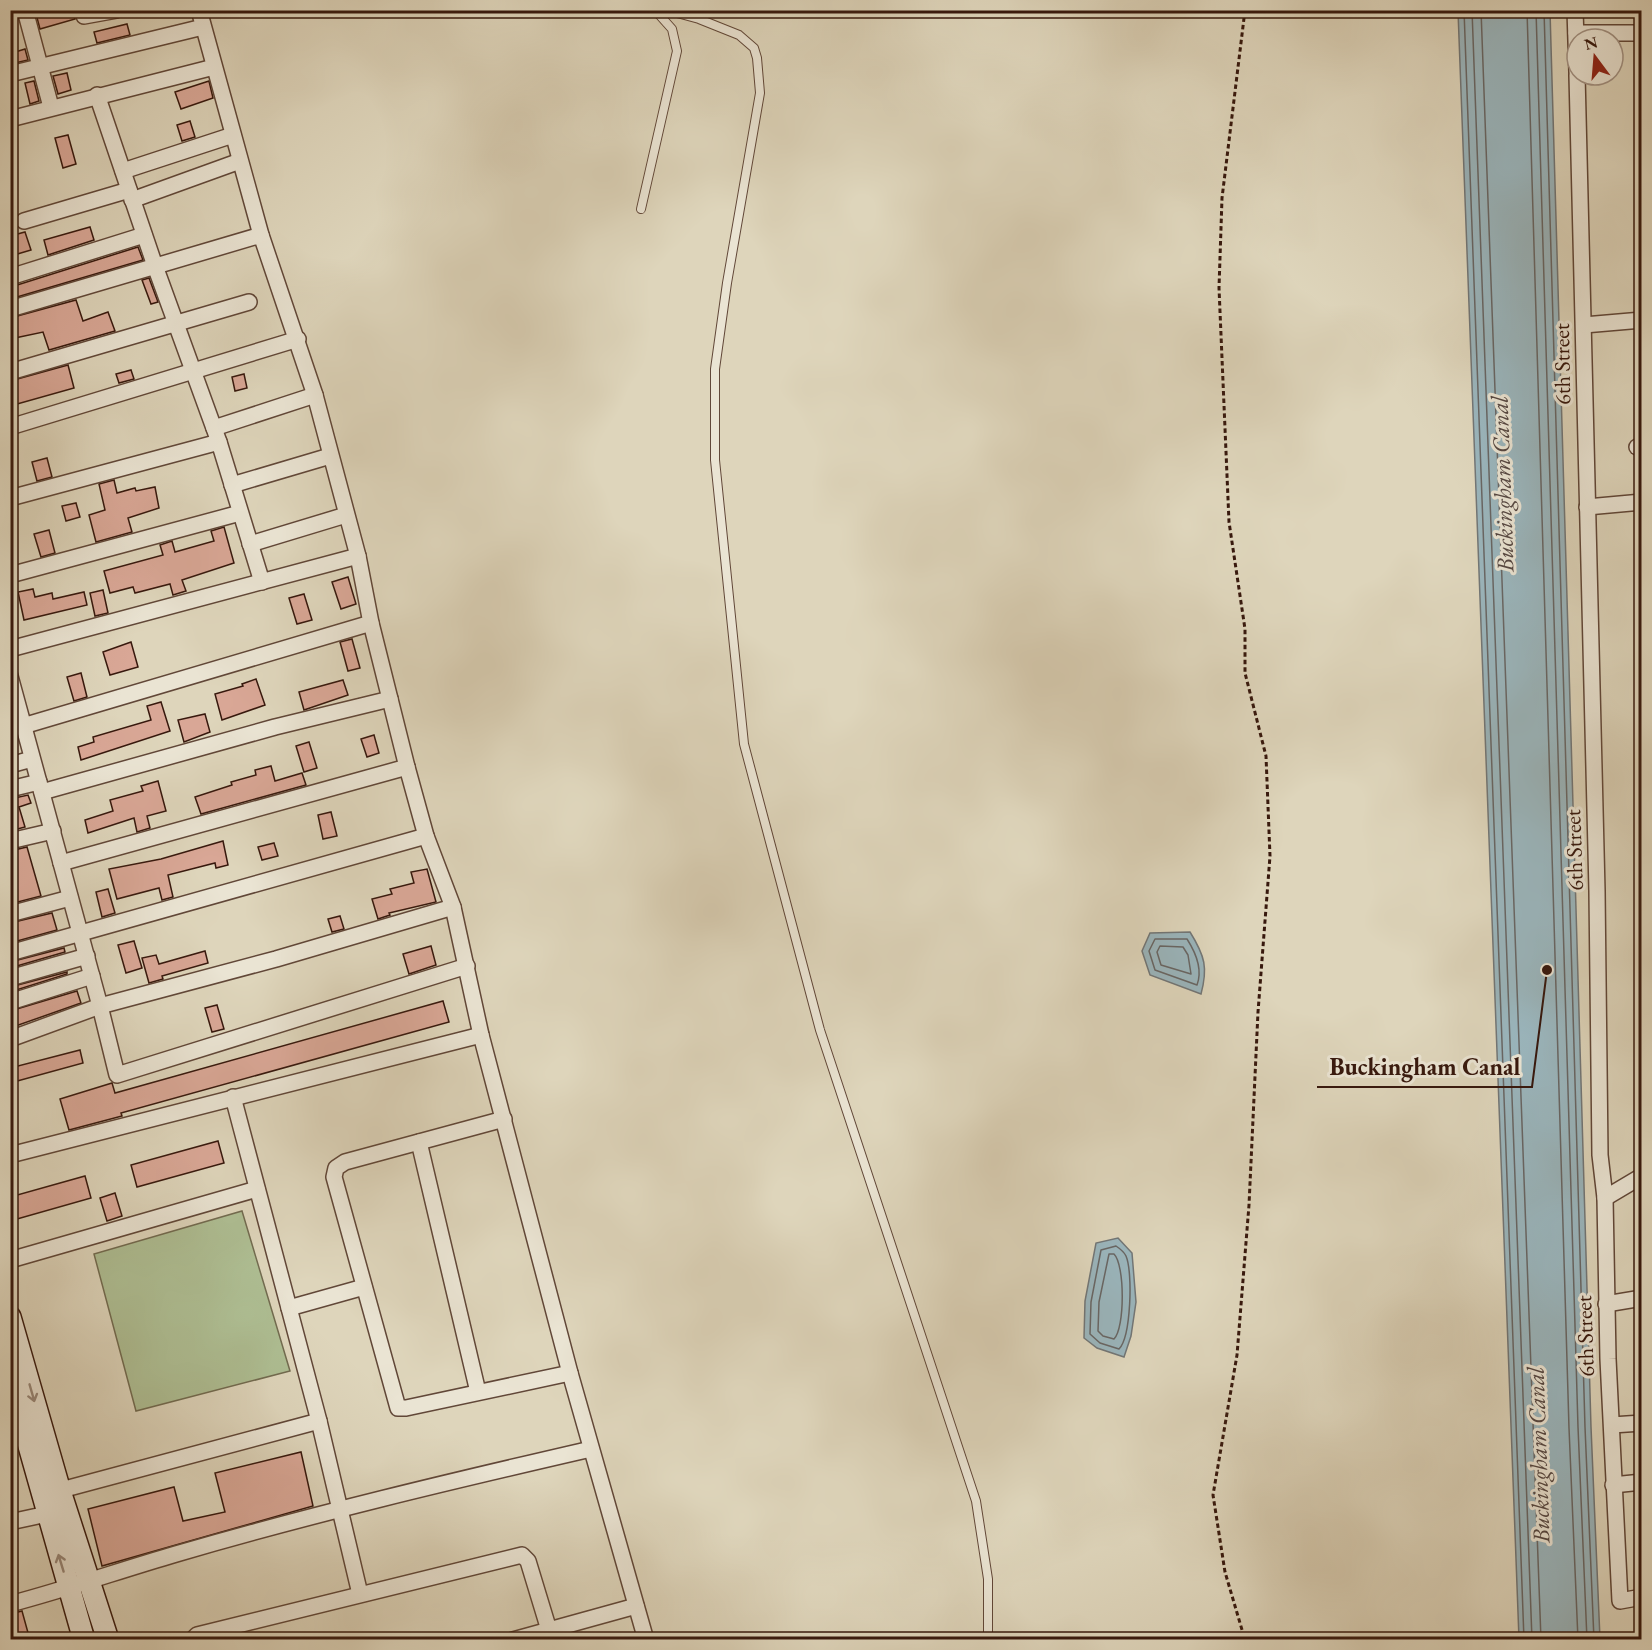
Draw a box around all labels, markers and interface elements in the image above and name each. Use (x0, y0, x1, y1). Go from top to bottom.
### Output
north arrow (1565, 27, 1625, 87)
text: N (1582, 31, 1600, 55)
street label: 6th Street (1547, 323, 1577, 405)
water label: Buckingham Canal (1483, 394, 1521, 574)
street label: 6th Street (1558, 809, 1590, 891)
callout: Buckingham Canal (1317, 1045, 1532, 1087)
text: Buckingham Canal (1330, 1051, 1521, 1083)
street label: 6th Street (1569, 1295, 1601, 1377)
water label: Buckingham Canal (1519, 1365, 1557, 1545)
one-way arrow (27, 1383, 38, 1402)
one-way arrow (55, 1554, 66, 1573)

